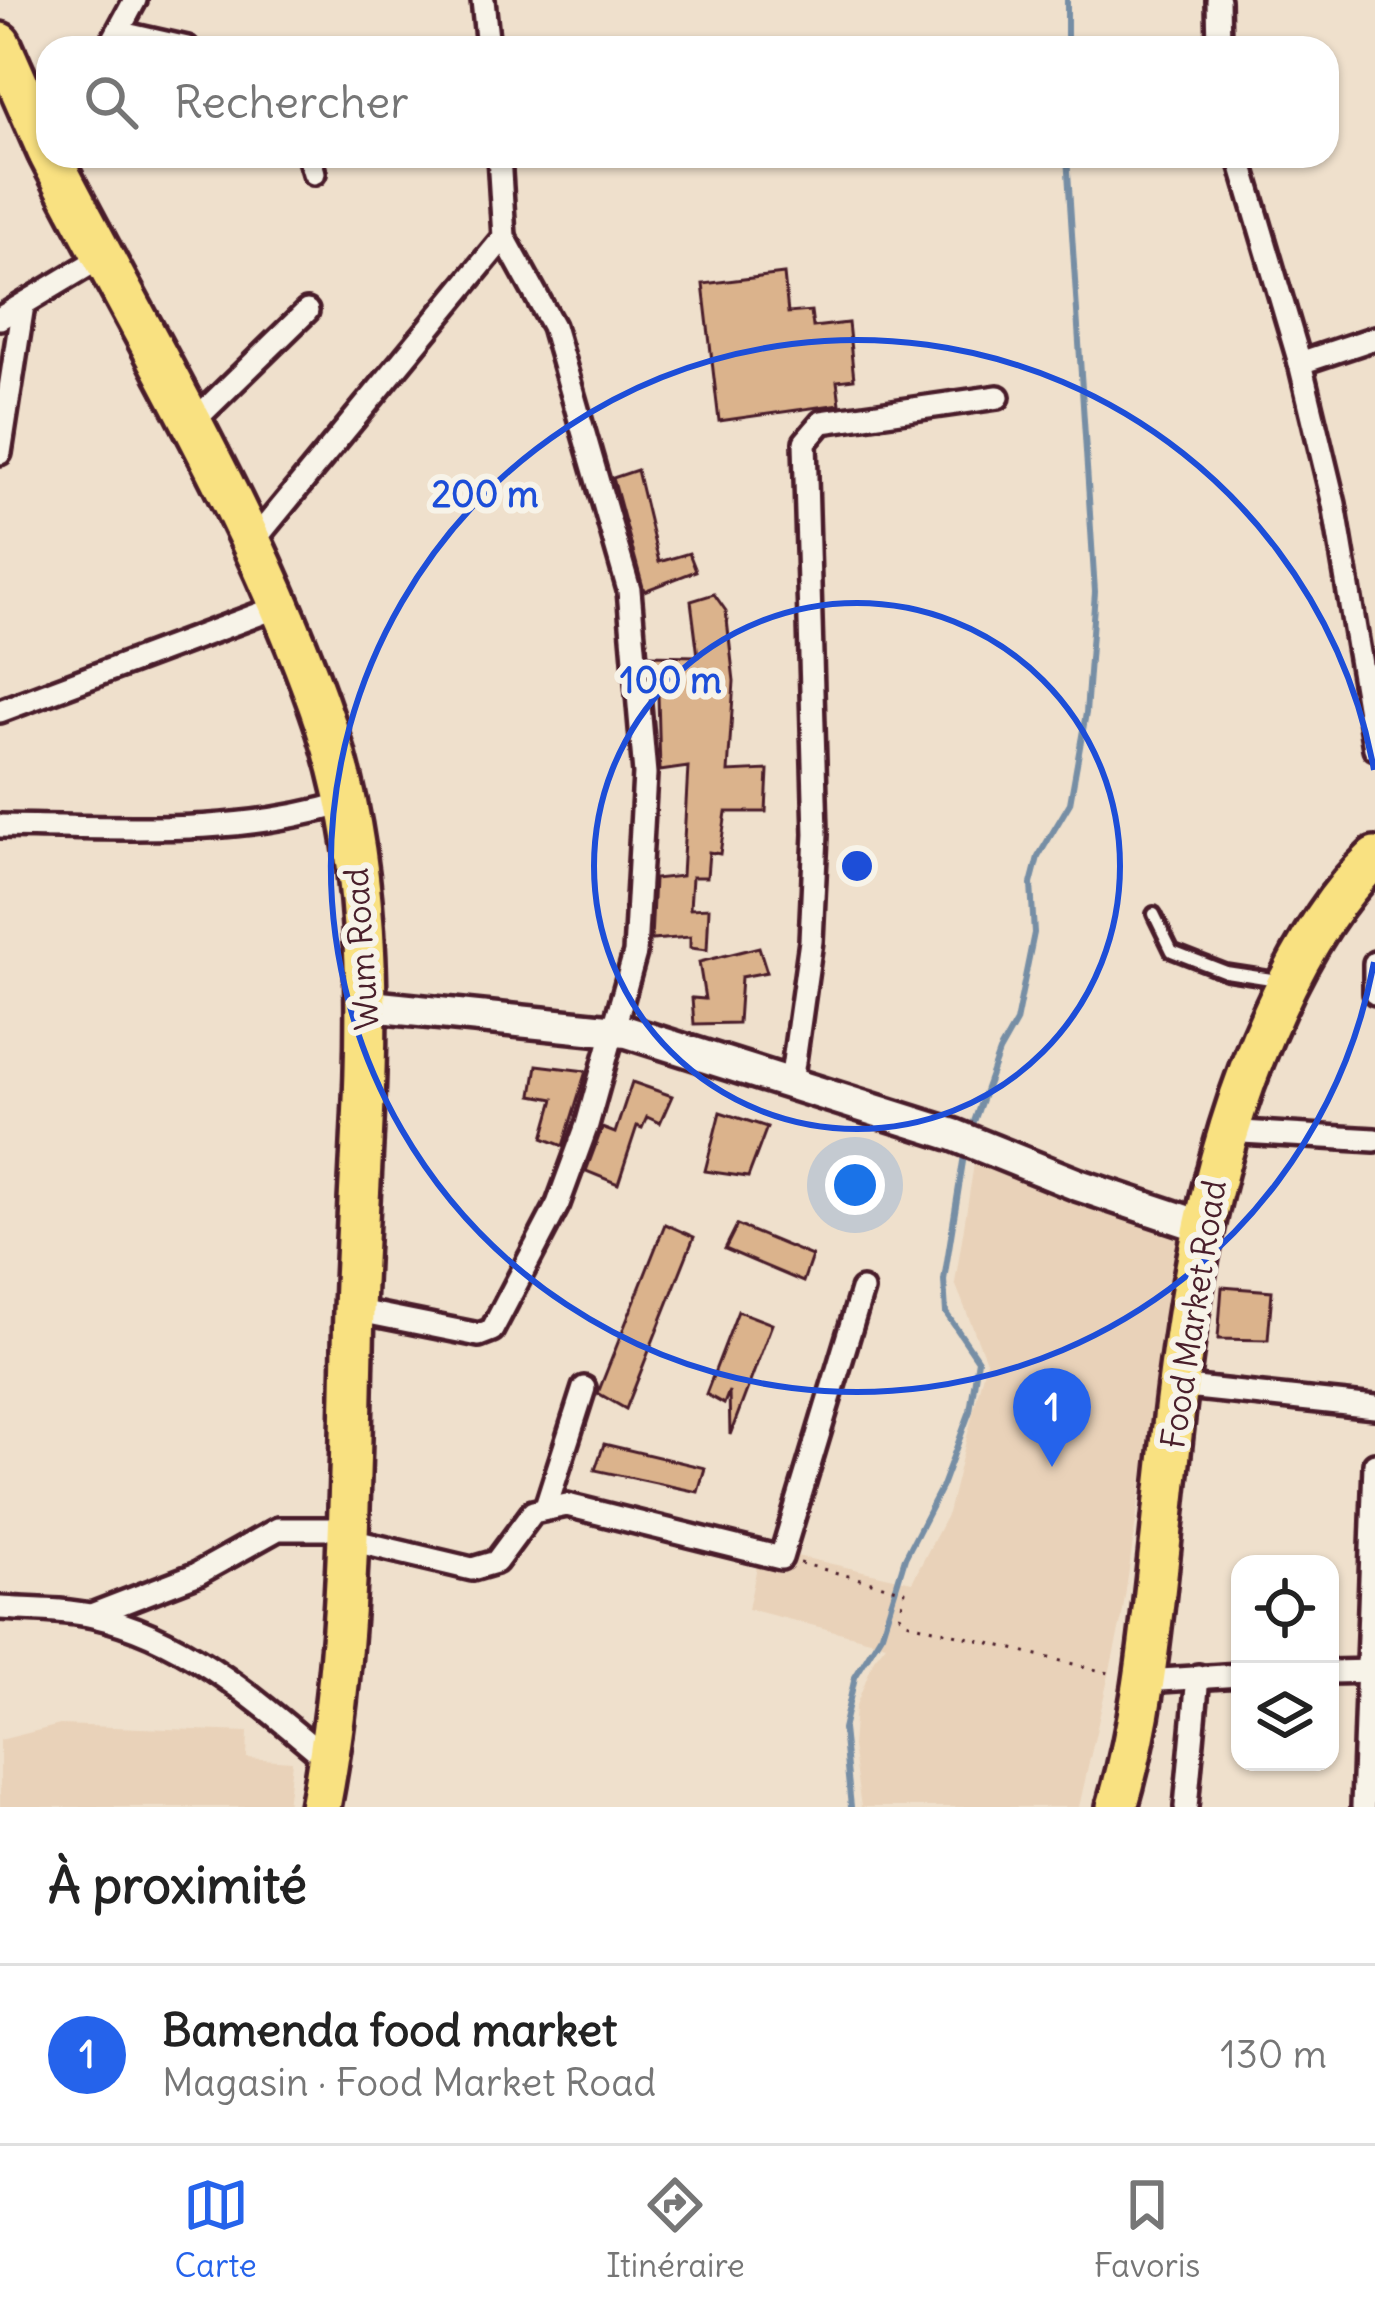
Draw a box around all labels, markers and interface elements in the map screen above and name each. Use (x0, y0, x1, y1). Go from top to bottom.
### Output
search box (36, 36, 1339, 168)
icon: search (78, 69, 144, 135)
text: Rechercher (174, 74, 409, 130)
text: 200 m (431, 472, 539, 517)
text: 100 m (620, 658, 722, 703)
centre of rings (836, 845, 878, 887)
street label: Wum Road (334, 866, 388, 1032)
your location (825, 1155, 885, 1215)
street label: Food Market Road (1151, 1177, 1235, 1451)
pin: 1 (1013, 1368, 1091, 1467)
map controls (1231, 1555, 1339, 1771)
button: locate (1231, 1555, 1339, 1663)
button: layers (1231, 1663, 1339, 1771)
text: À proximité (48, 1853, 307, 1917)
text: Bamenda food market (162, 2002, 617, 2058)
text: 1 (79, 2030, 95, 2079)
text: 130 m (1220, 2030, 1327, 2079)
text: Magasin · Food Market Road (162, 2058, 656, 2107)
tab: Carte (175, 2172, 257, 2286)
tab: Itinéraire (606, 2172, 745, 2286)
tab: Favoris (1094, 2172, 1200, 2286)

